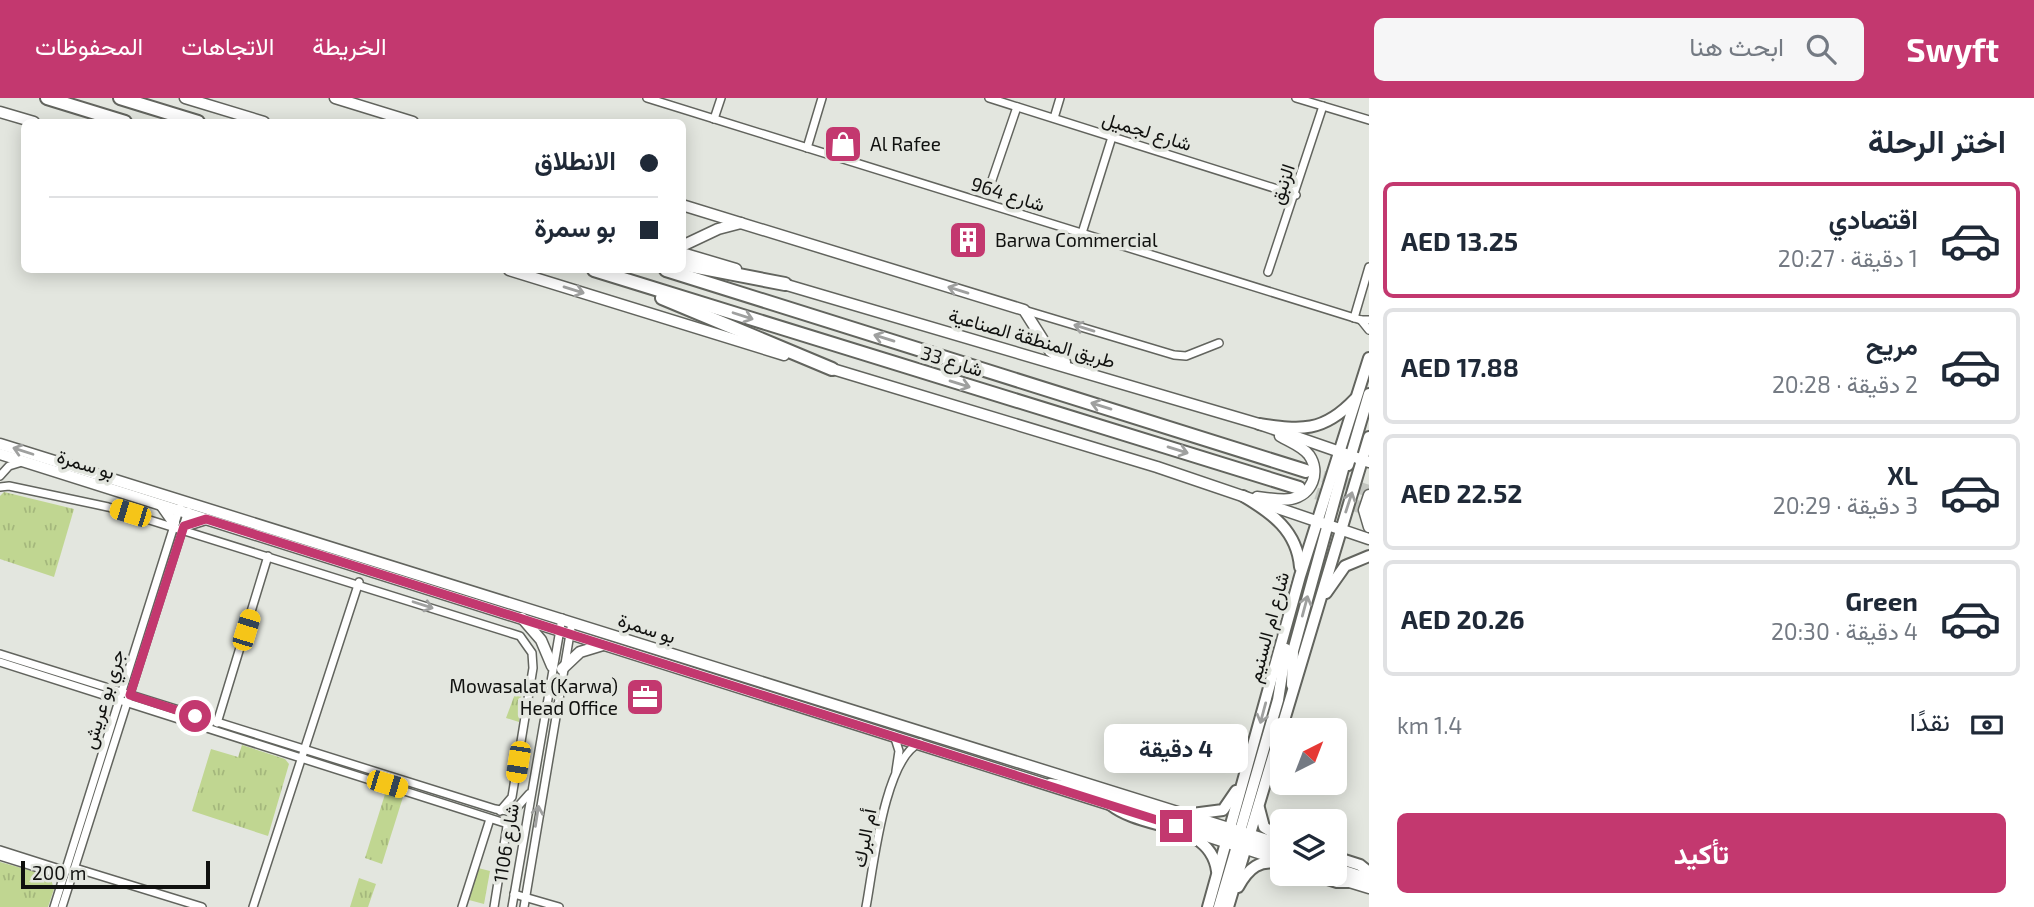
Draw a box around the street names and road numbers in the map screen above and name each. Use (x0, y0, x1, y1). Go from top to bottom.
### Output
street label: شارع لجميل (1099, 106, 1195, 157)
street label: الزنبق (1264, 161, 1300, 207)
street label: شارع 964 (968, 171, 1048, 218)
street label: طريق المنطقة الصناعية (946, 303, 1118, 373)
street label: شارع 33 (918, 340, 986, 383)
street label: بو سمرة (54, 444, 118, 484)
street label: شارع ام السنيم (1242, 569, 1295, 685)
street label: بو سمرة (615, 607, 679, 649)
street label: جري بو عريش (77, 646, 133, 753)
street label: شارع 1106 (488, 802, 525, 884)
street label: أم البرك (847, 807, 882, 870)

